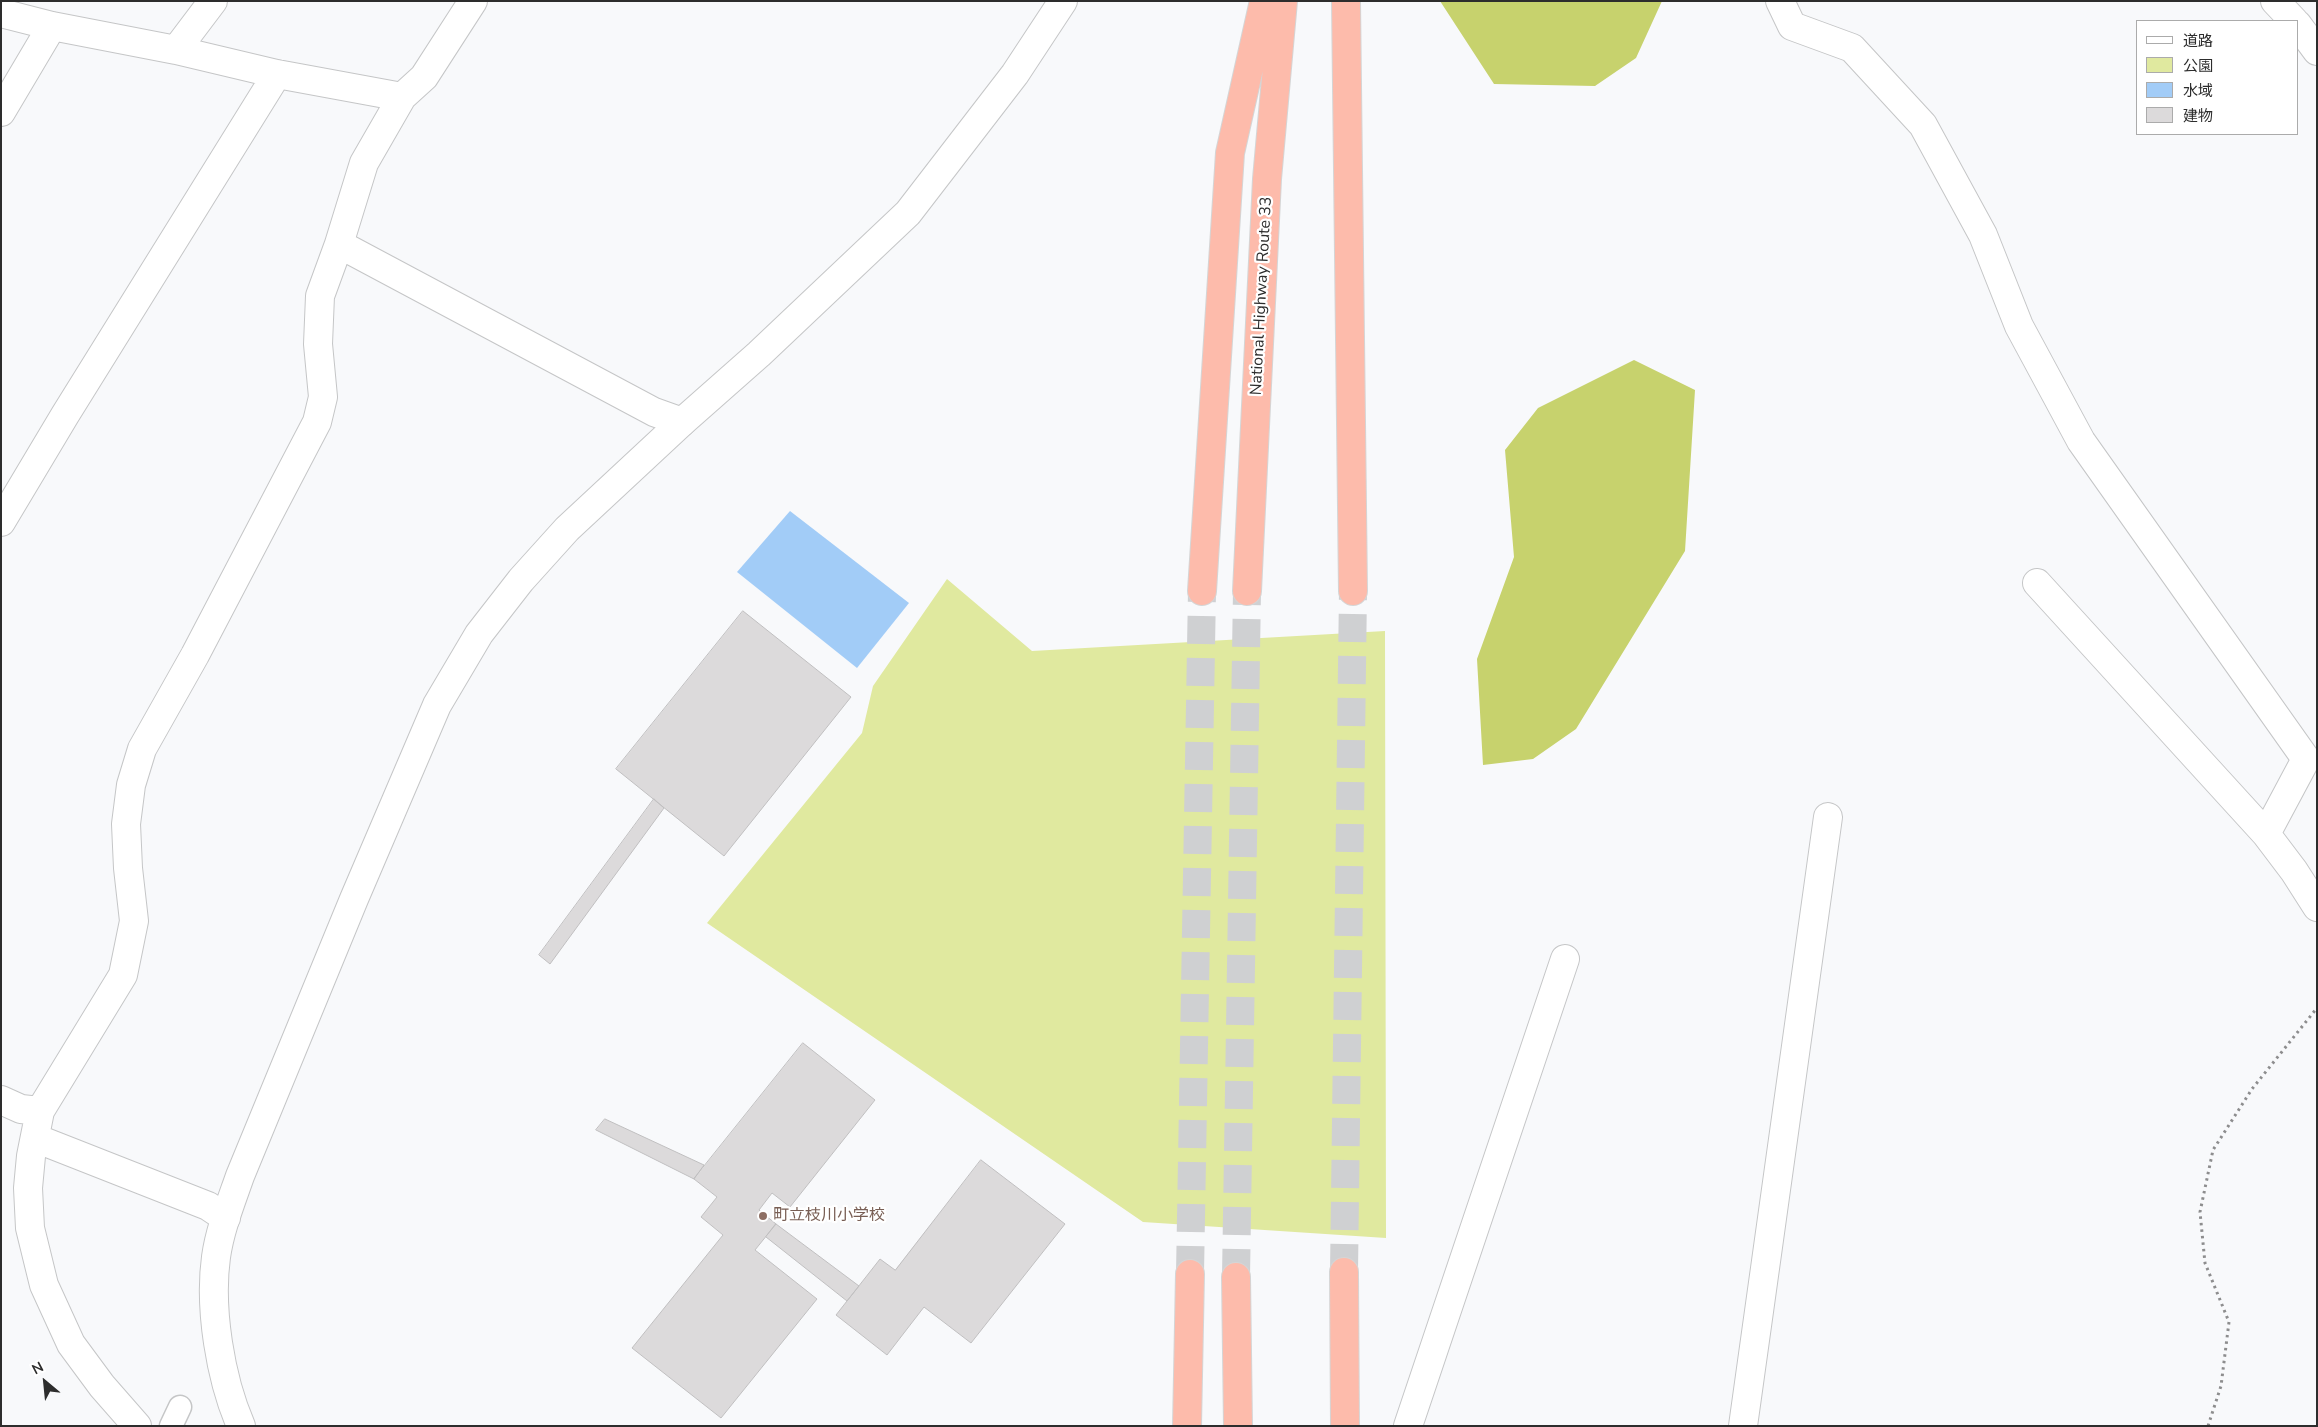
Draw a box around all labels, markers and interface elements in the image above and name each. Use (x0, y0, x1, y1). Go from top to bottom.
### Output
legend (2136, 20, 2298, 135)
text: 道路 (2183, 31, 2213, 51)
text: 公園 (2183, 56, 2213, 76)
text: 水域 (2183, 81, 2213, 101)
text: 建物 (2183, 106, 2213, 126)
street label: National Highway Route 33 (1247, 196, 1277, 396)
place label: 町立枝川小学校 (773, 1206, 885, 1226)
marker: 町立枝川小学校 (757, 1210, 769, 1222)
north arrow (20, 1357, 70, 1407)
text: N (29, 1357, 47, 1379)

